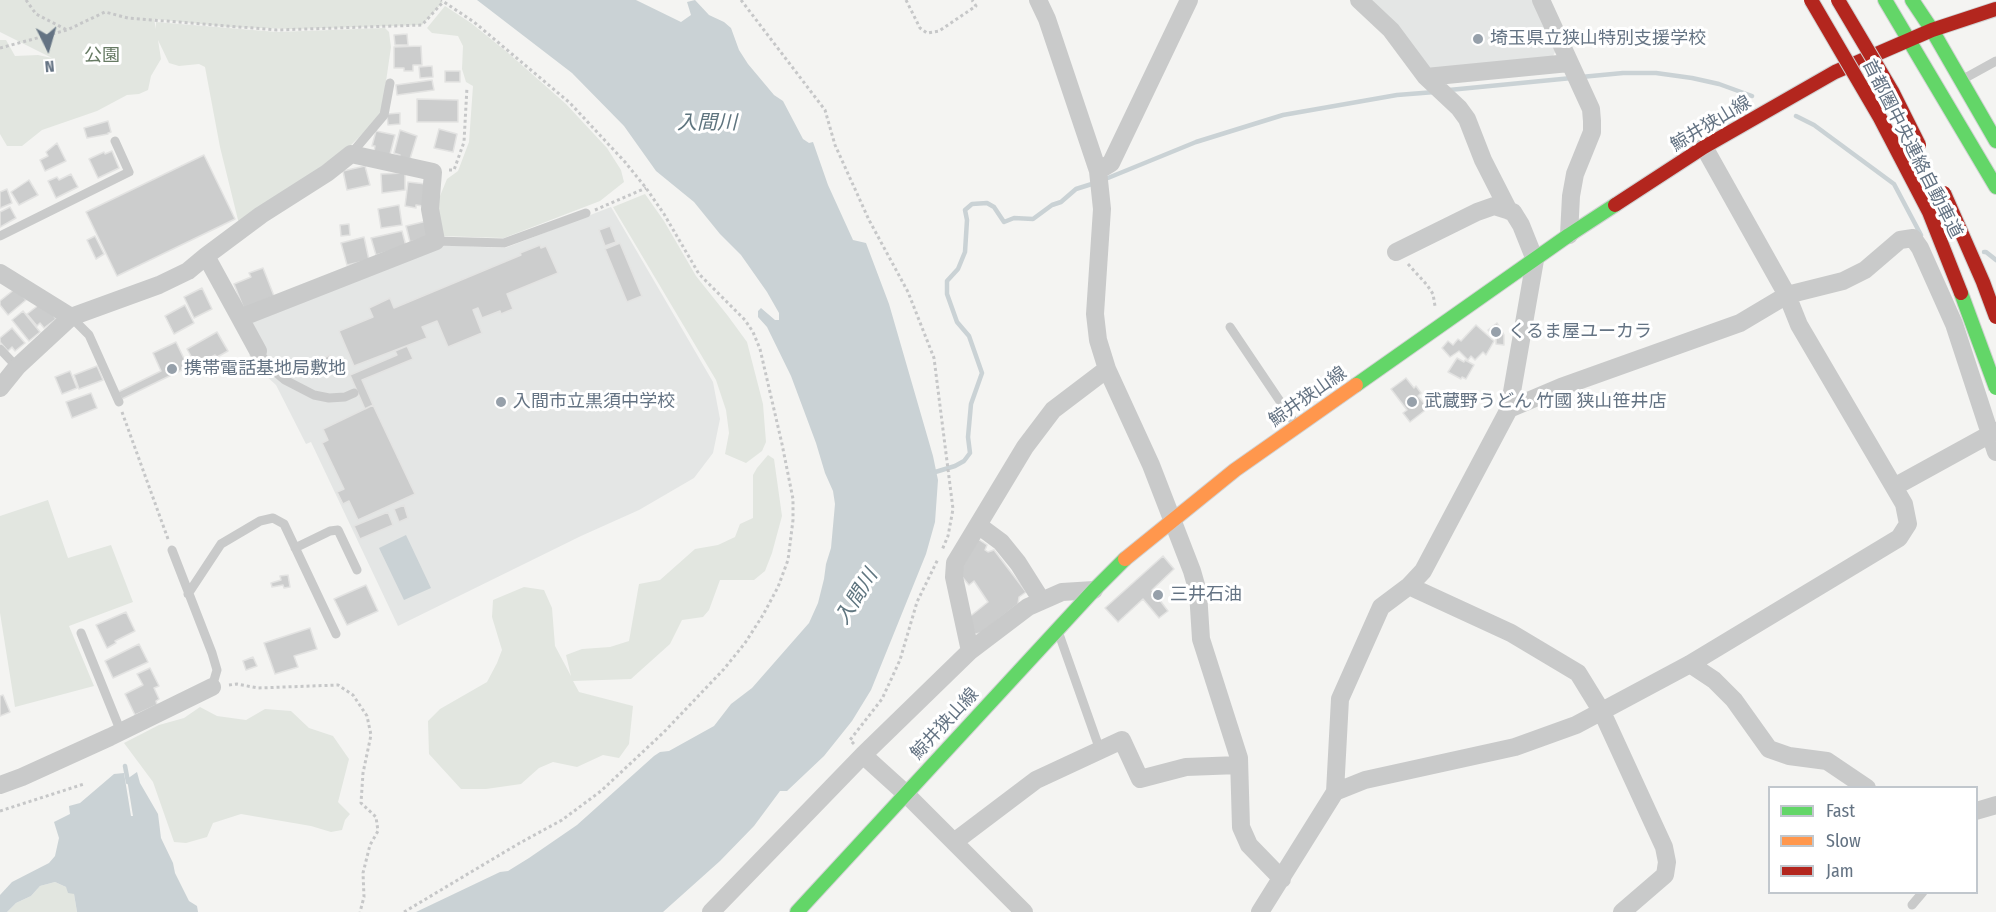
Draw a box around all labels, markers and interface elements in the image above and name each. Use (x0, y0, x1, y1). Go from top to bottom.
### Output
north arrow (18, 18, 78, 78)
place label: 埼玉県立狭山特別支援学校 (1490, 28, 1706, 50)
marker: 埼玉県立狭山特別支援学校 (1471, 32, 1485, 46)
park label: 公園 (84, 45, 120, 67)
street label: 首都圏中央連絡自動車道 (1857, 56, 1967, 242)
text: N (44, 57, 55, 76)
street label: 鯨井狭山線 (1667, 92, 1755, 156)
water label: 入間川 (677, 111, 737, 135)
place label: くるま屋ユーカラ (1508, 321, 1652, 343)
marker: くるま屋ユーカラ (1489, 325, 1503, 339)
place label: 携帯電話基地局敷地 (184, 358, 346, 380)
marker: 携帯電話基地局敷地 (165, 362, 179, 376)
street label: 鯨井狭山線 (1265, 362, 1351, 432)
place label: 入間市立黒須中学校 (513, 391, 675, 413)
place label: 武蔵野うどん 竹國 狭山笹井店 (1424, 391, 1666, 413)
marker: 入間市立黒須中学校 (494, 395, 508, 409)
marker: 武蔵野うどん 竹國 狭山笹井店 (1405, 395, 1419, 409)
water label: 入間川 (831, 565, 883, 629)
place label: 三井石油 (1170, 584, 1242, 606)
marker: 三井石油 (1151, 588, 1165, 602)
street label: 鯨井狭山線 (906, 684, 984, 764)
legend (1768, 786, 1978, 894)
text: Fast (1826, 800, 1855, 822)
text: Slow (1826, 830, 1861, 852)
text: Jam (1826, 860, 1854, 882)

